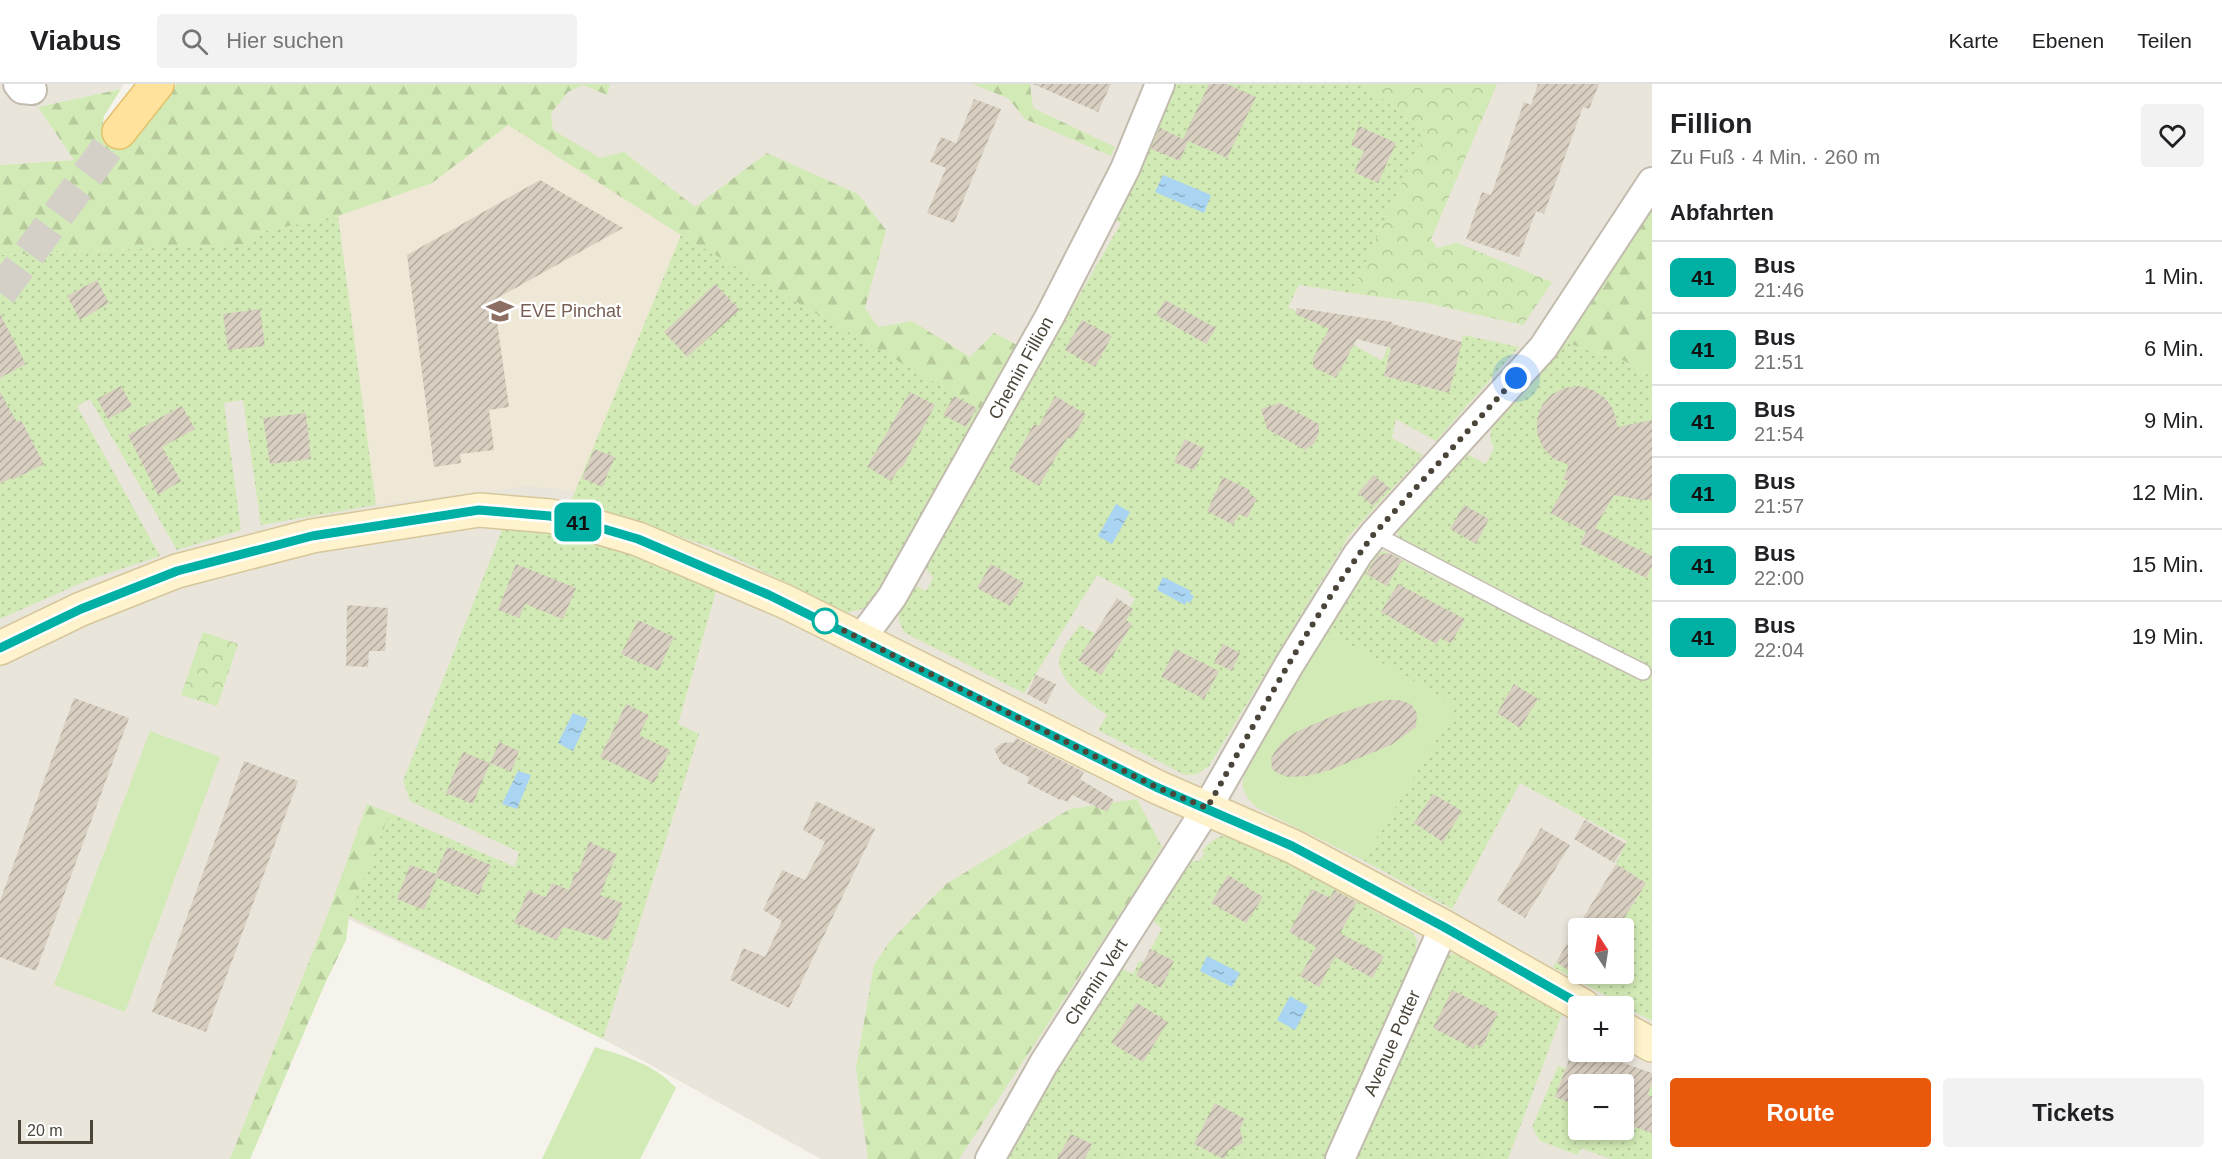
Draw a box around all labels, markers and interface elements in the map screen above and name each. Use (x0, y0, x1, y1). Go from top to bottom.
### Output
search box (157, 14, 577, 68)
text: Viabus (30, 25, 121, 56)
icon: search (178, 25, 211, 58)
text: Hier suchen (226, 28, 344, 53)
text: Karte (1949, 29, 1999, 52)
text: Ebenen (2032, 29, 2104, 52)
text: Teilen (2137, 29, 2192, 52)
button: heart (2141, 104, 2204, 167)
text: Fillion (1670, 108, 1752, 139)
text: Zu Fuß · 4 Min. · 260 m (1670, 146, 1880, 168)
text: Abfahrten (1670, 200, 1774, 225)
text: Bus (1754, 253, 1796, 278)
text: 1 Min. (2144, 264, 2204, 289)
text: 41 (1691, 266, 1715, 289)
text: 21:46 (1754, 279, 1804, 301)
school or university icon: EVE Pinchat (485, 296, 515, 326)
place label: EVE Pinchat (520, 301, 621, 321)
street label: Chemin Fillion (985, 313, 1057, 423)
text: Bus (1754, 325, 1796, 350)
text: 6 Min. (2144, 336, 2204, 361)
text: 41 (1691, 338, 1715, 361)
text: 21:51 (1754, 351, 1804, 373)
your location (1501, 363, 1531, 393)
text: Bus (1754, 397, 1796, 422)
text: 9 Min. (2144, 408, 2204, 433)
text: 41 (1691, 410, 1715, 433)
text: 21:54 (1754, 423, 1804, 445)
text: Bus (1754, 469, 1796, 494)
text: 12 Min. (2132, 480, 2204, 505)
text: 41 (1691, 482, 1715, 505)
text: 21:57 (1754, 495, 1804, 517)
line badge: 41 (551, 502, 605, 542)
text: 41 (566, 511, 590, 534)
text: Bus (1754, 541, 1796, 566)
text: 15 Min. (2132, 552, 2204, 577)
text: 41 (1691, 554, 1715, 577)
text: 22:00 (1754, 567, 1804, 589)
unlabelled marker (812, 608, 838, 634)
text: Bus (1754, 613, 1796, 638)
text: 19 Min. (2132, 624, 2204, 649)
text: 41 (1691, 626, 1715, 649)
text: 22:04 (1754, 639, 1804, 661)
north arrow (1568, 918, 1634, 984)
map controls (1568, 918, 1634, 1140)
street label: Chemin Vert (1061, 935, 1131, 1029)
street label: Avenue Potter (1360, 987, 1424, 1099)
button: + (1568, 996, 1634, 1062)
button: − (1568, 1074, 1634, 1140)
button: Route (1670, 1078, 1931, 1147)
button: Tickets (1943, 1078, 2204, 1147)
scale bar (18, 1117, 93, 1144)
text: 20 m (27, 1122, 63, 1139)

